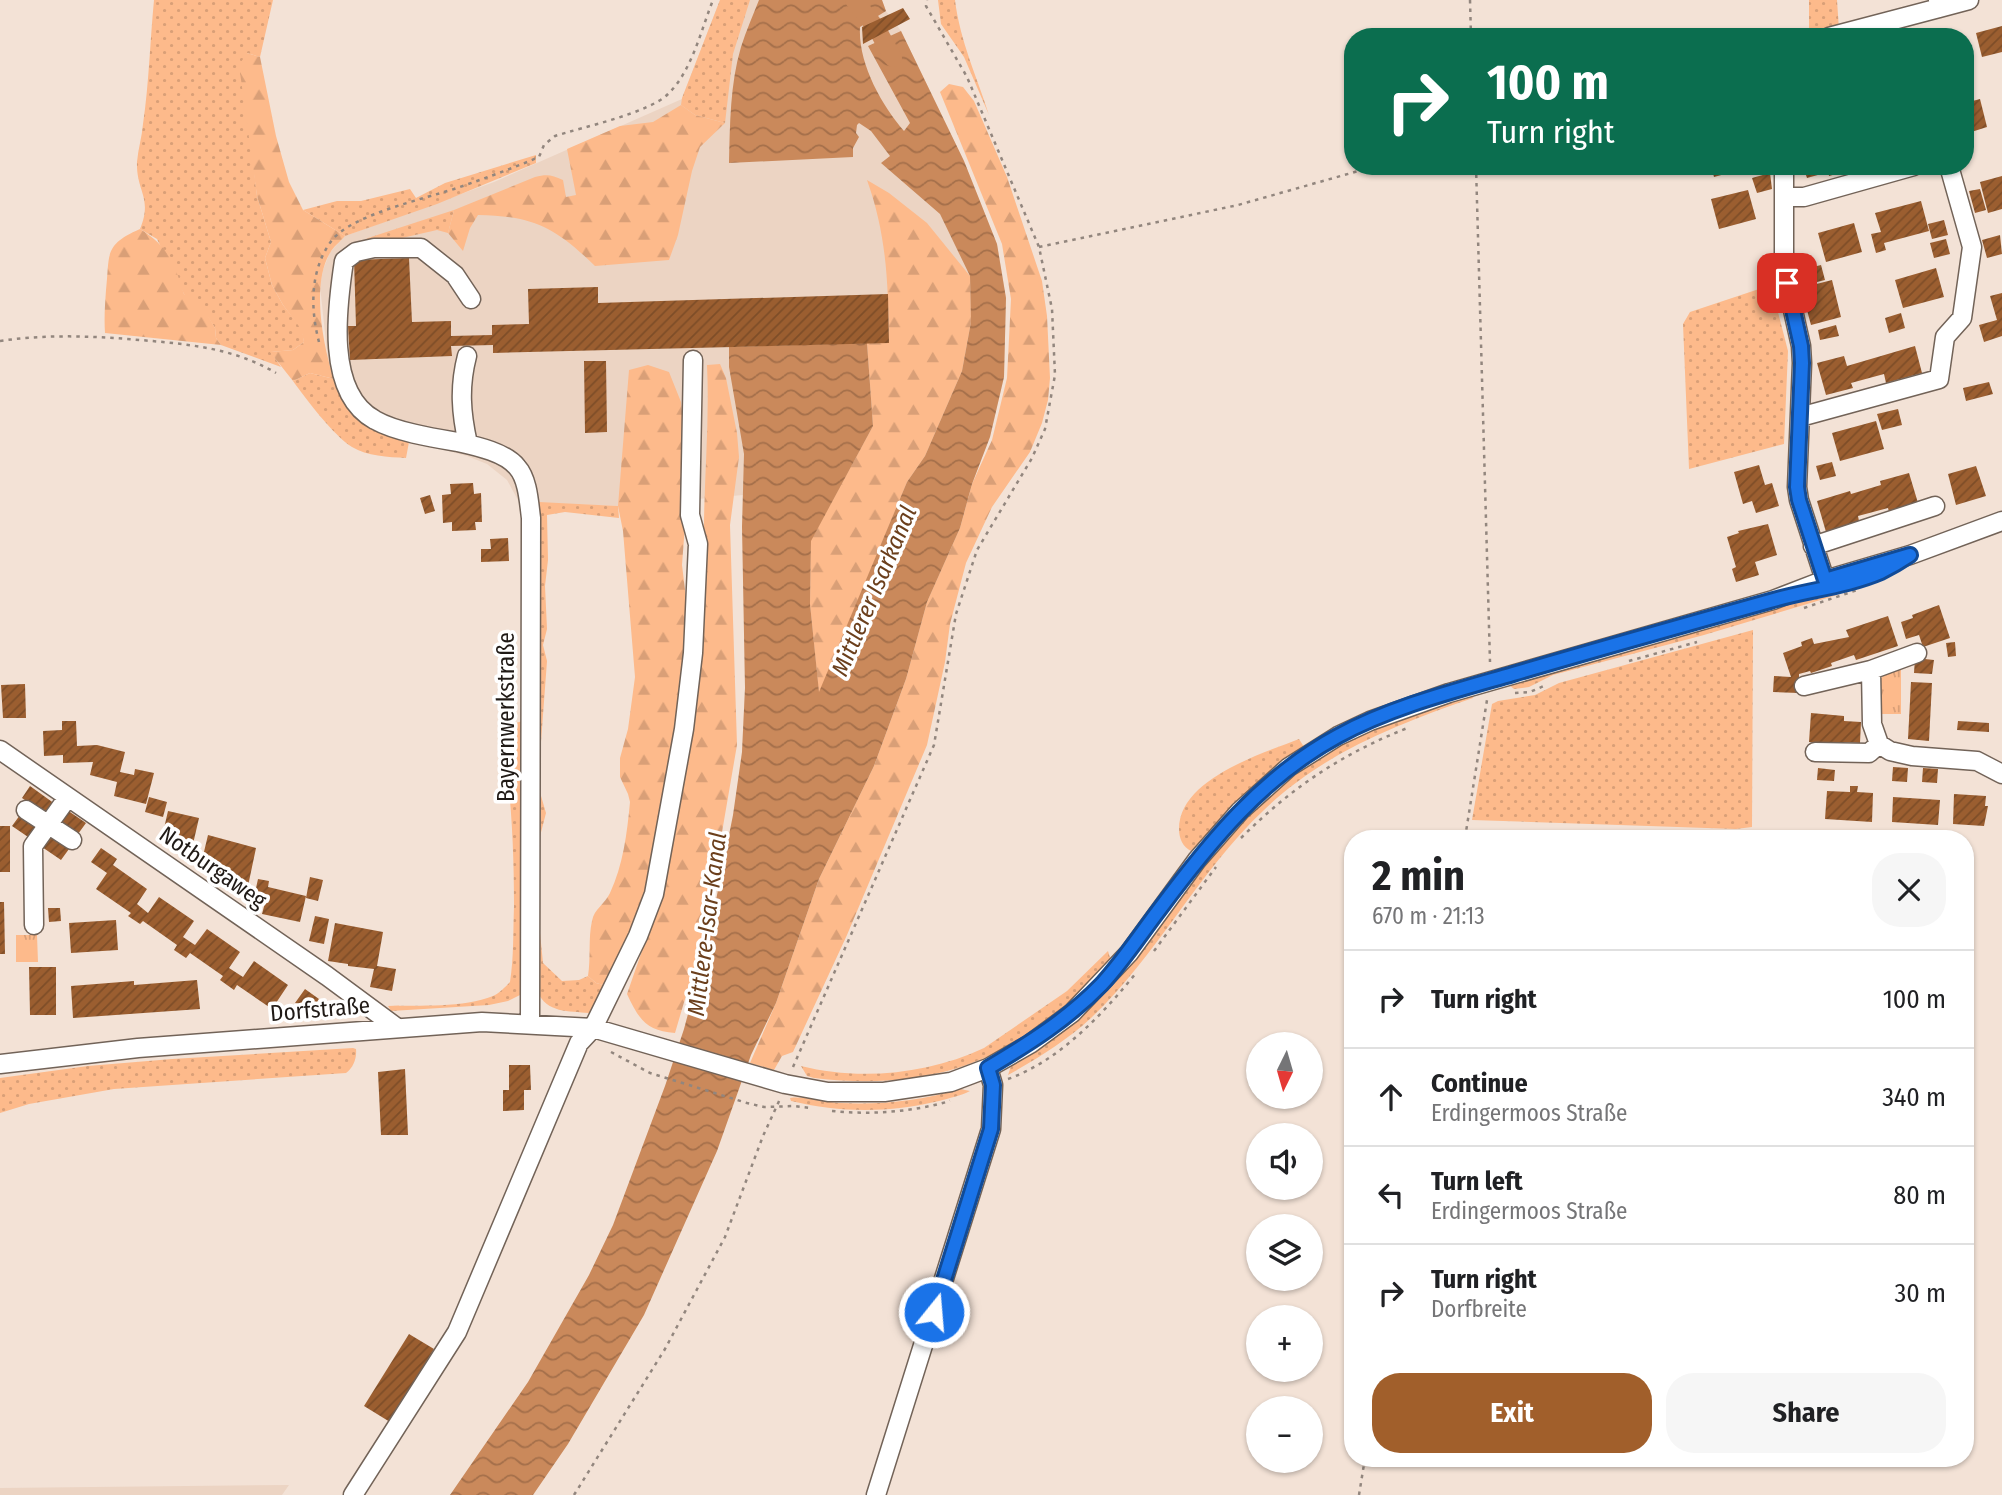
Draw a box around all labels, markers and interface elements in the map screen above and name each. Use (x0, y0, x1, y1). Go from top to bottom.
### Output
text: 100 m (1487, 53, 1609, 112)
icon: right (1372, 56, 1463, 147)
text: Turn right (1487, 113, 1614, 151)
pin (1757, 253, 1817, 313)
icon: arrive (1768, 264, 1806, 302)
water label: Mittlerer Isarkanal (826, 502, 922, 680)
street label: Bayernwerkstraße (492, 632, 520, 802)
street label: Notburgaweg (154, 820, 272, 914)
water label: Mittlere-Isar-Kanal (682, 831, 732, 1017)
text: 2 min (1372, 851, 1465, 901)
button: close (1872, 853, 1946, 927)
text: 670 m · 21:13 (1372, 902, 1485, 930)
icon: right (1372, 980, 1410, 1018)
text: Turn right (1431, 984, 1537, 1015)
text: 100 m (1883, 984, 1946, 1015)
street label: Dorfstraße (269, 991, 371, 1027)
north arrow (1246, 1032, 1323, 1110)
map controls (1246, 1032, 1323, 1473)
text: Continue (1431, 1068, 1528, 1099)
icon: ahead (1372, 1078, 1410, 1116)
text: 340 m (1882, 1082, 1946, 1113)
text: Erdingermoos Straße (1431, 1099, 1627, 1127)
button: sound (1246, 1123, 1323, 1200)
text: Turn left (1431, 1166, 1523, 1197)
icon: left (1372, 1176, 1410, 1214)
text: 80 m (1893, 1180, 1946, 1211)
text: Erdingermoos Straße (1431, 1197, 1627, 1225)
button: layers (1246, 1214, 1323, 1291)
text: Turn right (1431, 1264, 1537, 1295)
icon: right (1372, 1274, 1410, 1312)
position arrow (897, 1275, 971, 1349)
text: 30 m (1895, 1278, 1946, 1309)
text: Dorfbreite (1431, 1295, 1527, 1323)
button: + (1246, 1305, 1323, 1382)
button: Exit (1372, 1373, 1652, 1453)
button: Share (1666, 1373, 1946, 1453)
button: − (1246, 1396, 1323, 1473)

